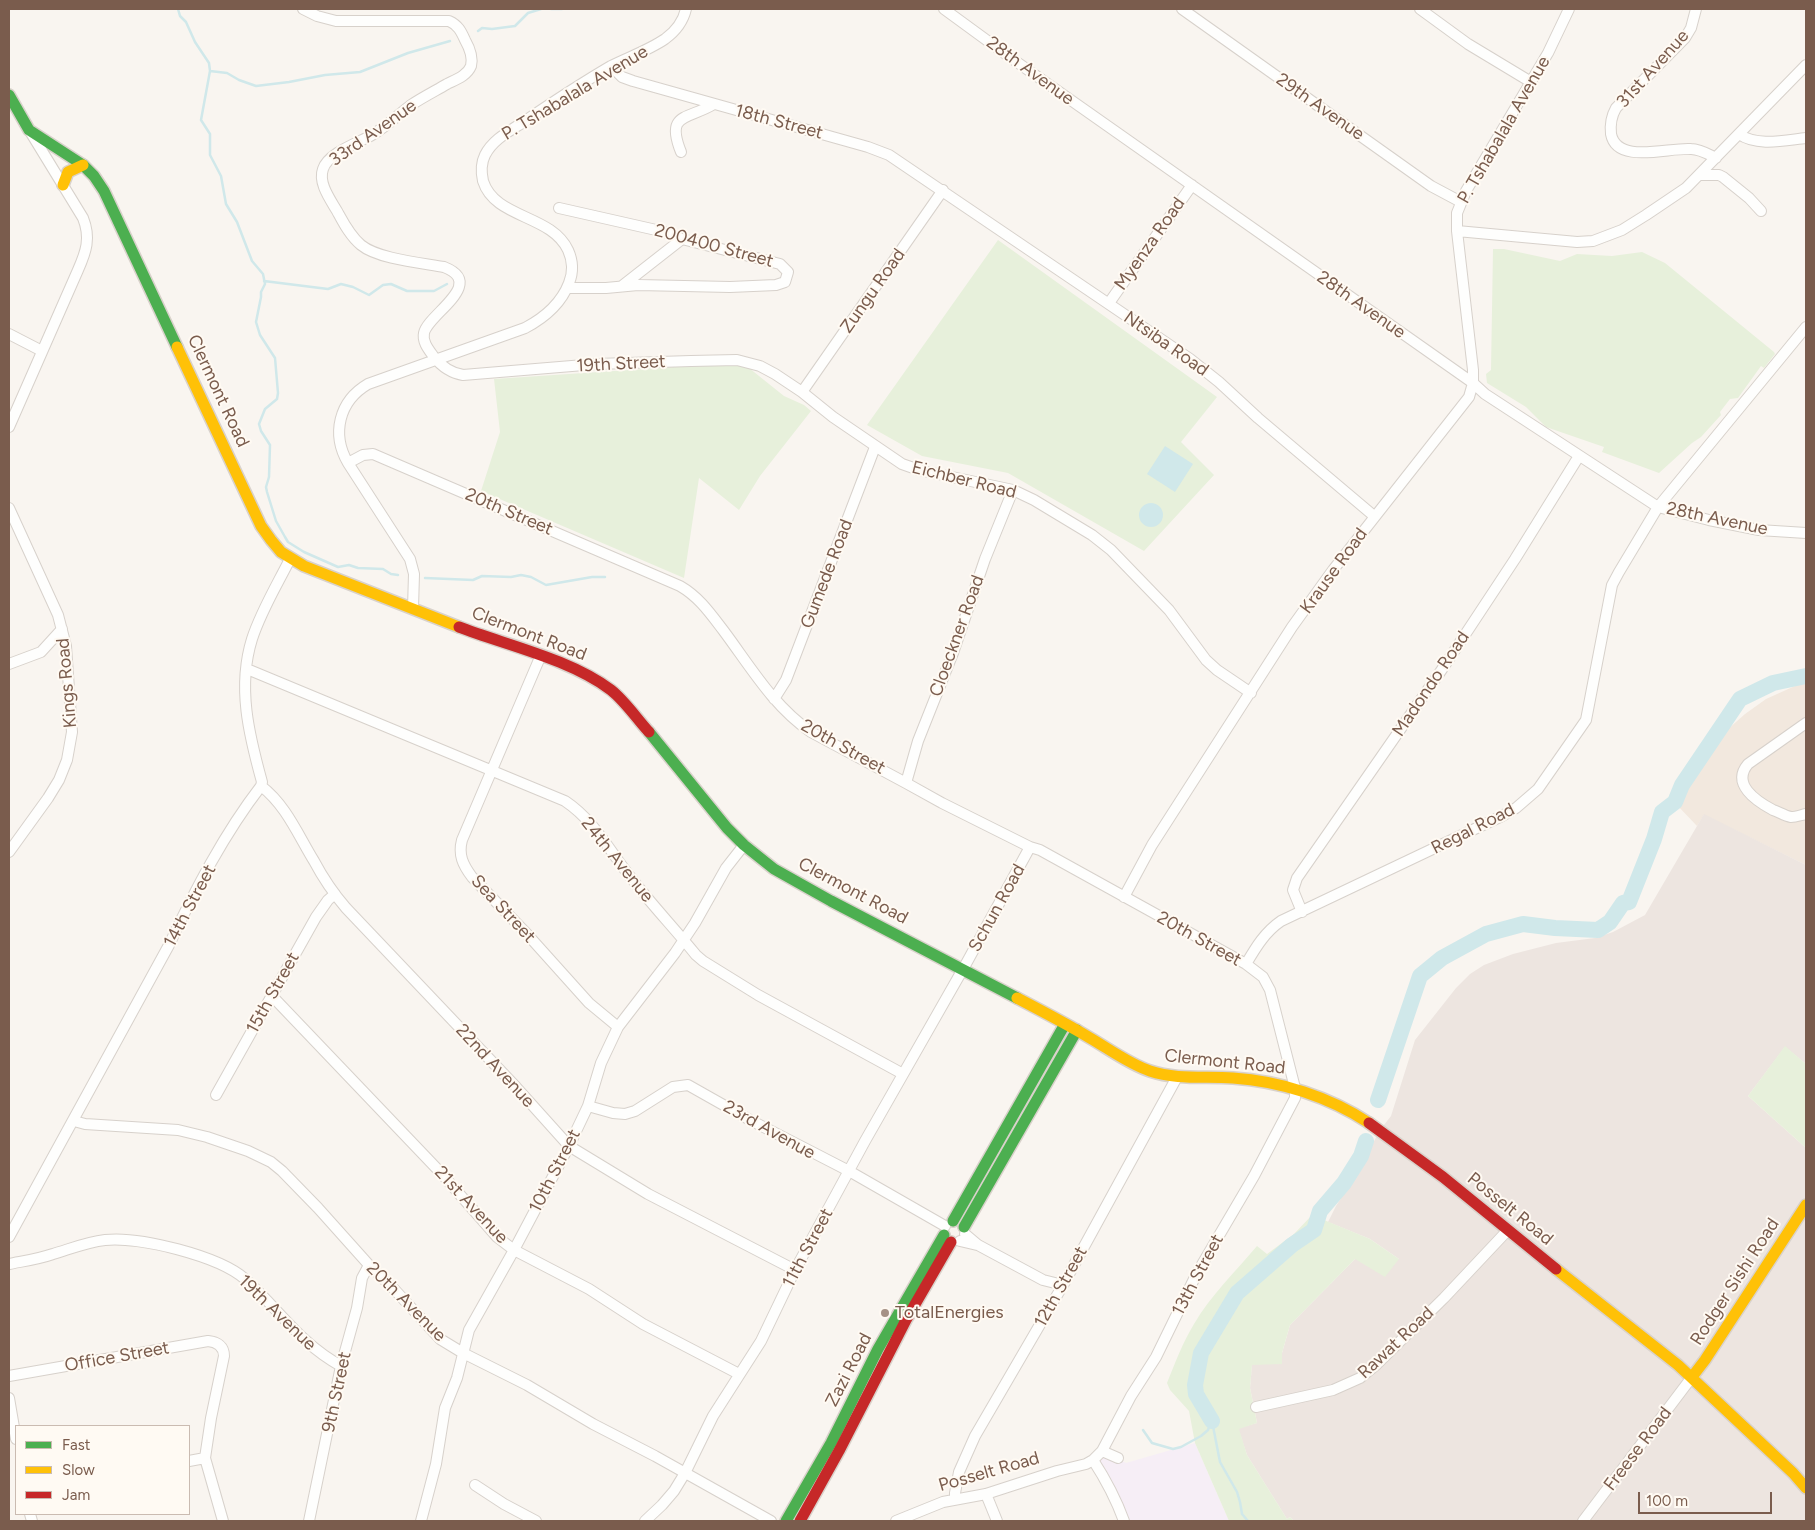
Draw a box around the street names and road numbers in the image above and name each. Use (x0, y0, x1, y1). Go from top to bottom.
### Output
street label: 31st Avenue (1612, 25, 1694, 113)
street label: 28th Avenue (982, 32, 1078, 110)
street label: P. Tshabalala Avenue (498, 41, 652, 145)
street label: P. Tshabalala Avenue (1453, 52, 1555, 208)
street label: 29th Avenue (1272, 69, 1368, 145)
street label: 33rd Avenue (325, 95, 421, 171)
street label: 18th Street (733, 100, 825, 144)
street label: Myenza Road (1110, 193, 1190, 295)
street label: 200400 Street (652, 220, 776, 272)
street label: Zungu Road (836, 245, 910, 337)
street label: 28th Avenue (1313, 267, 1409, 343)
street label: Ntsiba Road (1119, 307, 1213, 381)
street label: Clermont Road (183, 331, 253, 451)
street label: 19th Street (576, 351, 666, 377)
street label: Eichber Road (909, 457, 1019, 503)
street label: 20th Street (462, 484, 556, 540)
street label: 28th Avenue (1664, 498, 1770, 540)
street label: Gumede Road (796, 516, 858, 632)
street label: Krause Road (1296, 524, 1372, 618)
street label: Cloeckner Road (925, 572, 989, 700)
street label: Clermont Road (468, 602, 590, 666)
street label: Madondo Road (1388, 627, 1474, 741)
street label: Kings Road (52, 637, 82, 729)
street label: 20th Street (797, 715, 889, 779)
street label: Regal Road (1428, 799, 1518, 859)
street label: 24th Avenue (576, 813, 658, 907)
street label: Clermont Road (794, 853, 912, 929)
street label: Schun Road (964, 860, 1030, 956)
street label: 14th Street (159, 861, 221, 951)
street label: Sea Street (466, 871, 540, 947)
street label: 20th Street (1153, 907, 1245, 971)
street label: 15th Street (242, 949, 304, 1037)
street label: 22nd Avenue (451, 1020, 539, 1112)
street label: Clermont Road (1164, 1045, 1286, 1079)
street label: 23rd Avenue (719, 1096, 819, 1164)
street label: 10th Street (525, 1126, 585, 1216)
street label: 21st Avenue (430, 1162, 512, 1248)
street label: Posselt Road (1463, 1168, 1557, 1250)
street label: 11th Street (778, 1205, 838, 1291)
street label: Rodger Sishi Road (1686, 1215, 1784, 1349)
street label: 13th Street (1168, 1231, 1228, 1319)
street label: 12th Street (1030, 1243, 1092, 1331)
street label: 20th Avenue (362, 1258, 450, 1346)
street label: 19th Avenue (234, 1271, 320, 1355)
street label: Rawat Road (1353, 1302, 1439, 1384)
street label: Zazi Road (821, 1330, 877, 1410)
street label: Office Street (63, 1337, 171, 1377)
street label: 9th Street (318, 1350, 356, 1434)
street label: Freese Road (1599, 1403, 1677, 1495)
street label: Posselt Road (936, 1447, 1042, 1497)

